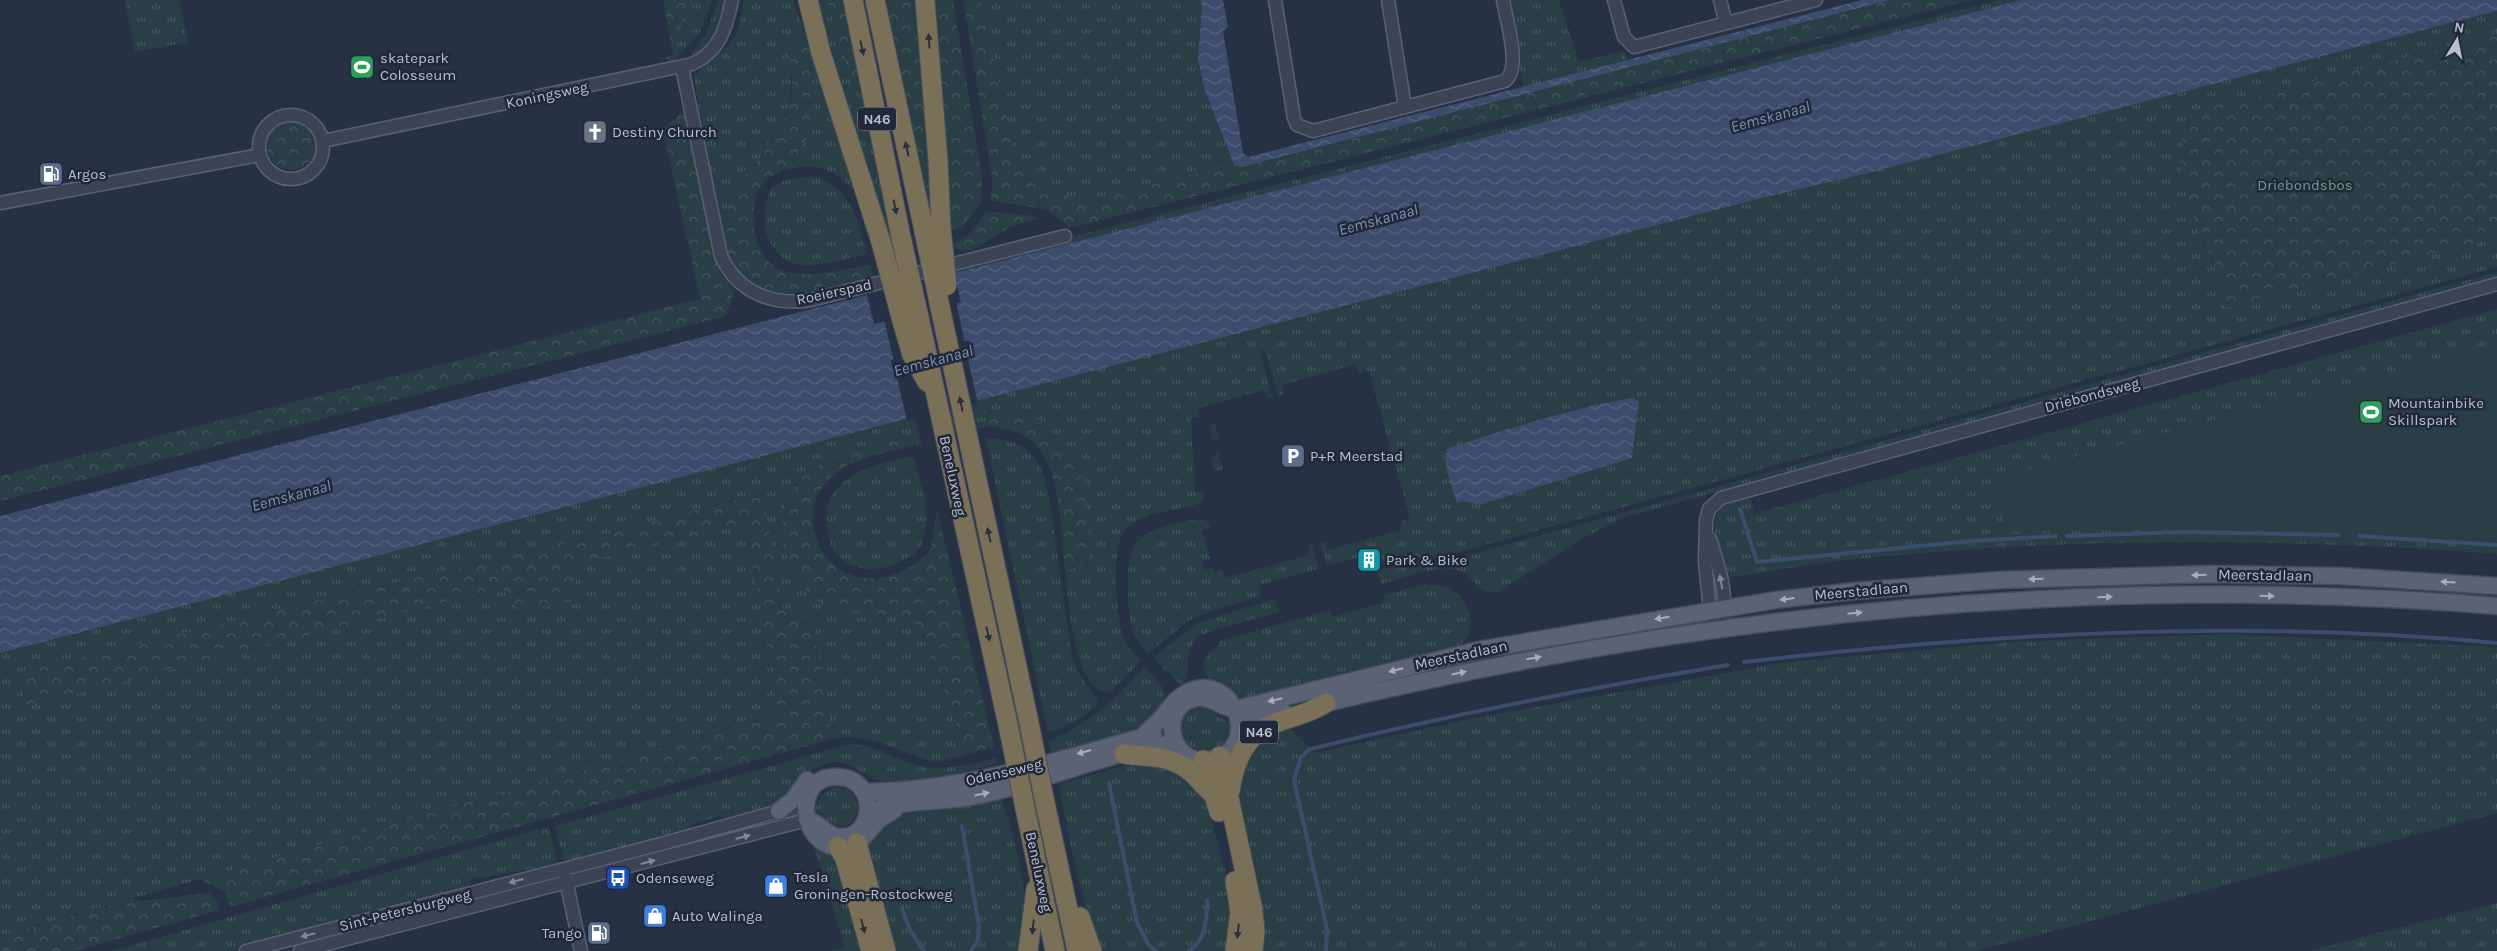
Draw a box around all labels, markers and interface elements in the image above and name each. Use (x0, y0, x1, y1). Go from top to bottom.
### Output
north arrow (2432, 15, 2482, 65)
text: N (2453, 18, 2466, 37)
one-way arrow (924, 33, 932, 49)
one-way arrow (859, 40, 867, 56)
place label: skatepark Colosseum (380, 49, 456, 84)
sports icon: skatepark Colosseum (349, 54, 375, 80)
street label: Koningsweg (504, 77, 590, 112)
water label: Eemskanaal (1728, 97, 1812, 136)
road number: N46 (858, 108, 896, 130)
church icon: Destiny Church (582, 119, 608, 145)
place label: Destiny Church (612, 123, 717, 141)
one-way arrow (902, 141, 910, 157)
fuel station icon: Argos (38, 161, 64, 187)
place label: Argos (68, 165, 106, 183)
park label: Driebondsbos (2257, 176, 2353, 194)
one-way arrow (891, 199, 899, 215)
water label: Eemskanaal (1336, 200, 1420, 239)
street label: Roeierspad (795, 275, 873, 309)
water label: Eemskanaal (891, 341, 975, 380)
street label: Driebondsweg (2043, 374, 2142, 416)
place label: Mountainbike Skillspark (2388, 394, 2484, 429)
one-way arrow (957, 397, 965, 412)
sports icon: Mountainbike Skillspark (2358, 399, 2384, 425)
street label: Beneluxweg (936, 434, 970, 518)
parking icon: P+R Meerstad (1280, 443, 1306, 469)
place label: P+R Meerstad (1310, 447, 1403, 465)
water label: Eemskanaal (249, 476, 333, 515)
one-way arrow (985, 528, 993, 543)
building icon: Park & Bike (1356, 547, 1382, 573)
place label: Park & Bike (1386, 551, 1467, 569)
street label: Meerstadlaan (2218, 565, 2312, 585)
one-way arrow (2190, 571, 2206, 579)
one-way arrow (1716, 573, 1724, 589)
one-way arrow (2028, 575, 2044, 583)
street label: Meerstadlaan (1813, 578, 1909, 604)
one-way arrow (2440, 578, 2456, 586)
one-way arrow (2260, 592, 2276, 600)
one-way arrow (2097, 593, 2113, 601)
one-way arrow (1779, 595, 1795, 603)
one-way arrow (1848, 609, 1864, 617)
one-way arrow (1654, 615, 1670, 623)
one-way arrow (984, 627, 992, 642)
street label: Meerstadlaan (1413, 636, 1509, 674)
one-way arrow (1526, 654, 1542, 662)
one-way arrow (1388, 666, 1403, 674)
one-way arrow (1451, 668, 1467, 676)
one-way arrow (1267, 696, 1282, 704)
road number: N46 (1240, 720, 1278, 744)
one-way arrow (1077, 748, 1092, 756)
street label: Odenseweg (964, 754, 1045, 790)
one-way arrow (974, 790, 989, 798)
street label: Beneluxweg (1022, 830, 1056, 914)
one-way arrow (735, 833, 750, 841)
one-way arrow (640, 857, 655, 865)
bus stop icon: Odenseweg (605, 865, 631, 891)
place label: Tesla Groningen-Rostockweg (794, 868, 953, 903)
place label: Odenseweg (636, 869, 714, 887)
shop icon: Tesla Groningen-Rostockweg (763, 873, 789, 899)
one-way arrow (509, 877, 524, 885)
street label: Sint-Petersburgweg (337, 885, 473, 935)
shop icon: Auto Walinga (642, 903, 668, 929)
place label: Auto Walinga (672, 907, 763, 925)
one-way arrow (860, 918, 868, 933)
one-way arrow (1029, 919, 1037, 935)
fuel station icon: Tango (586, 920, 612, 946)
place label: Tango (542, 924, 582, 942)
one-way arrow (1234, 924, 1242, 940)
one-way arrow (301, 931, 316, 939)

